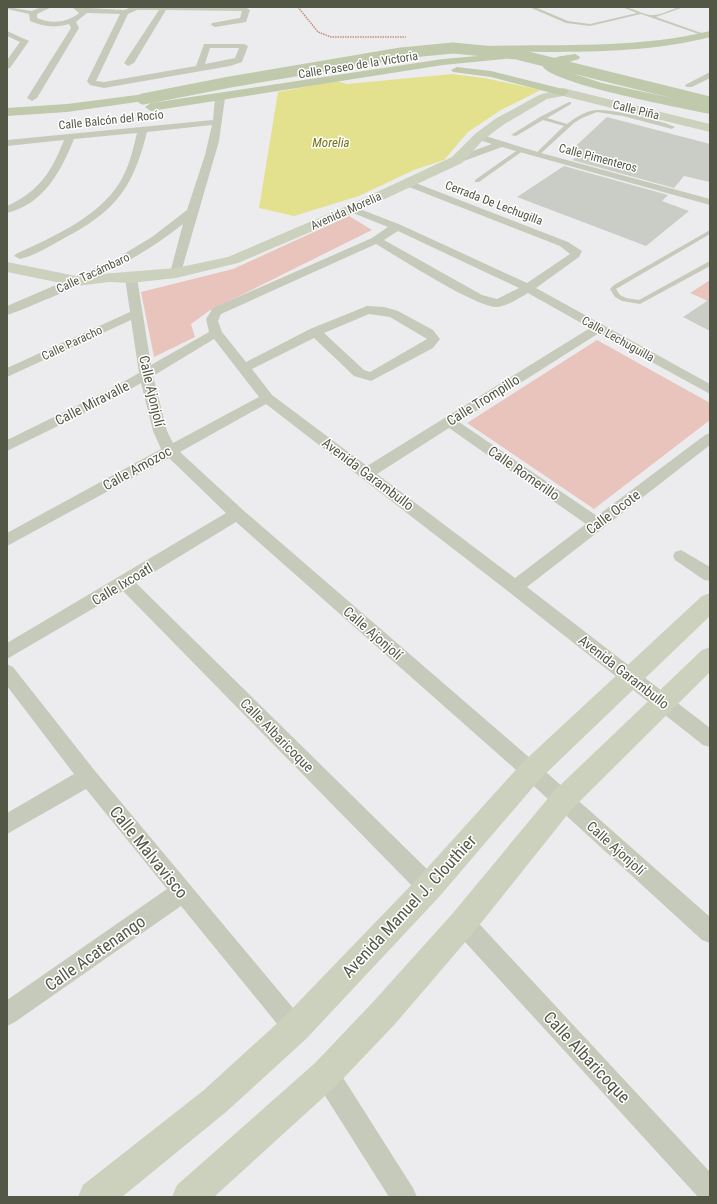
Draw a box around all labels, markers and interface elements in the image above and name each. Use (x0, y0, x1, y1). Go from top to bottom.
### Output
street label: Calle Paseo de la Victoria (297, 49, 419, 81)
street label: Calle Piña (611, 97, 661, 123)
street label: Calle Balcón del Rocío (58, 108, 164, 132)
water label: Morelia (312, 135, 350, 150)
street label: Calle Pimenteros (557, 141, 639, 175)
street label: Cerrada De Lechugilla (443, 178, 545, 228)
street label: Avenida Morelia (309, 189, 384, 233)
street label: Calle Tacámbaro (54, 250, 132, 296)
street label: Calle Lechuguilla (579, 313, 657, 365)
street label: Calle Paracho (39, 323, 105, 363)
street label: Calle Ajonjolí (136, 354, 168, 429)
street label: Calle Trompillo (444, 371, 522, 429)
street label: Calle Miravalle (52, 377, 132, 428)
street label: Avenida Garambullo (319, 434, 417, 514)
street label: Calle Amozoc (100, 443, 174, 493)
street label: Calle Romerillo (485, 443, 563, 503)
street label: Calle Ocote (583, 486, 643, 537)
street label: Calle Ixcoatl (89, 560, 155, 608)
street label: Calle Ajonjolí (340, 603, 406, 663)
street label: Avenida Garambullo (576, 632, 672, 712)
street label: Calle Albaricoque (237, 695, 317, 775)
street label: Calle Malvavisco (106, 802, 192, 902)
street label: Calle Ajonjolí (584, 818, 649, 879)
street label: Avenida Manuel J. Clouthier (338, 831, 480, 981)
street label: Calle Acatenango (41, 911, 149, 995)
street label: Calle Albaricoque (539, 1007, 635, 1107)

